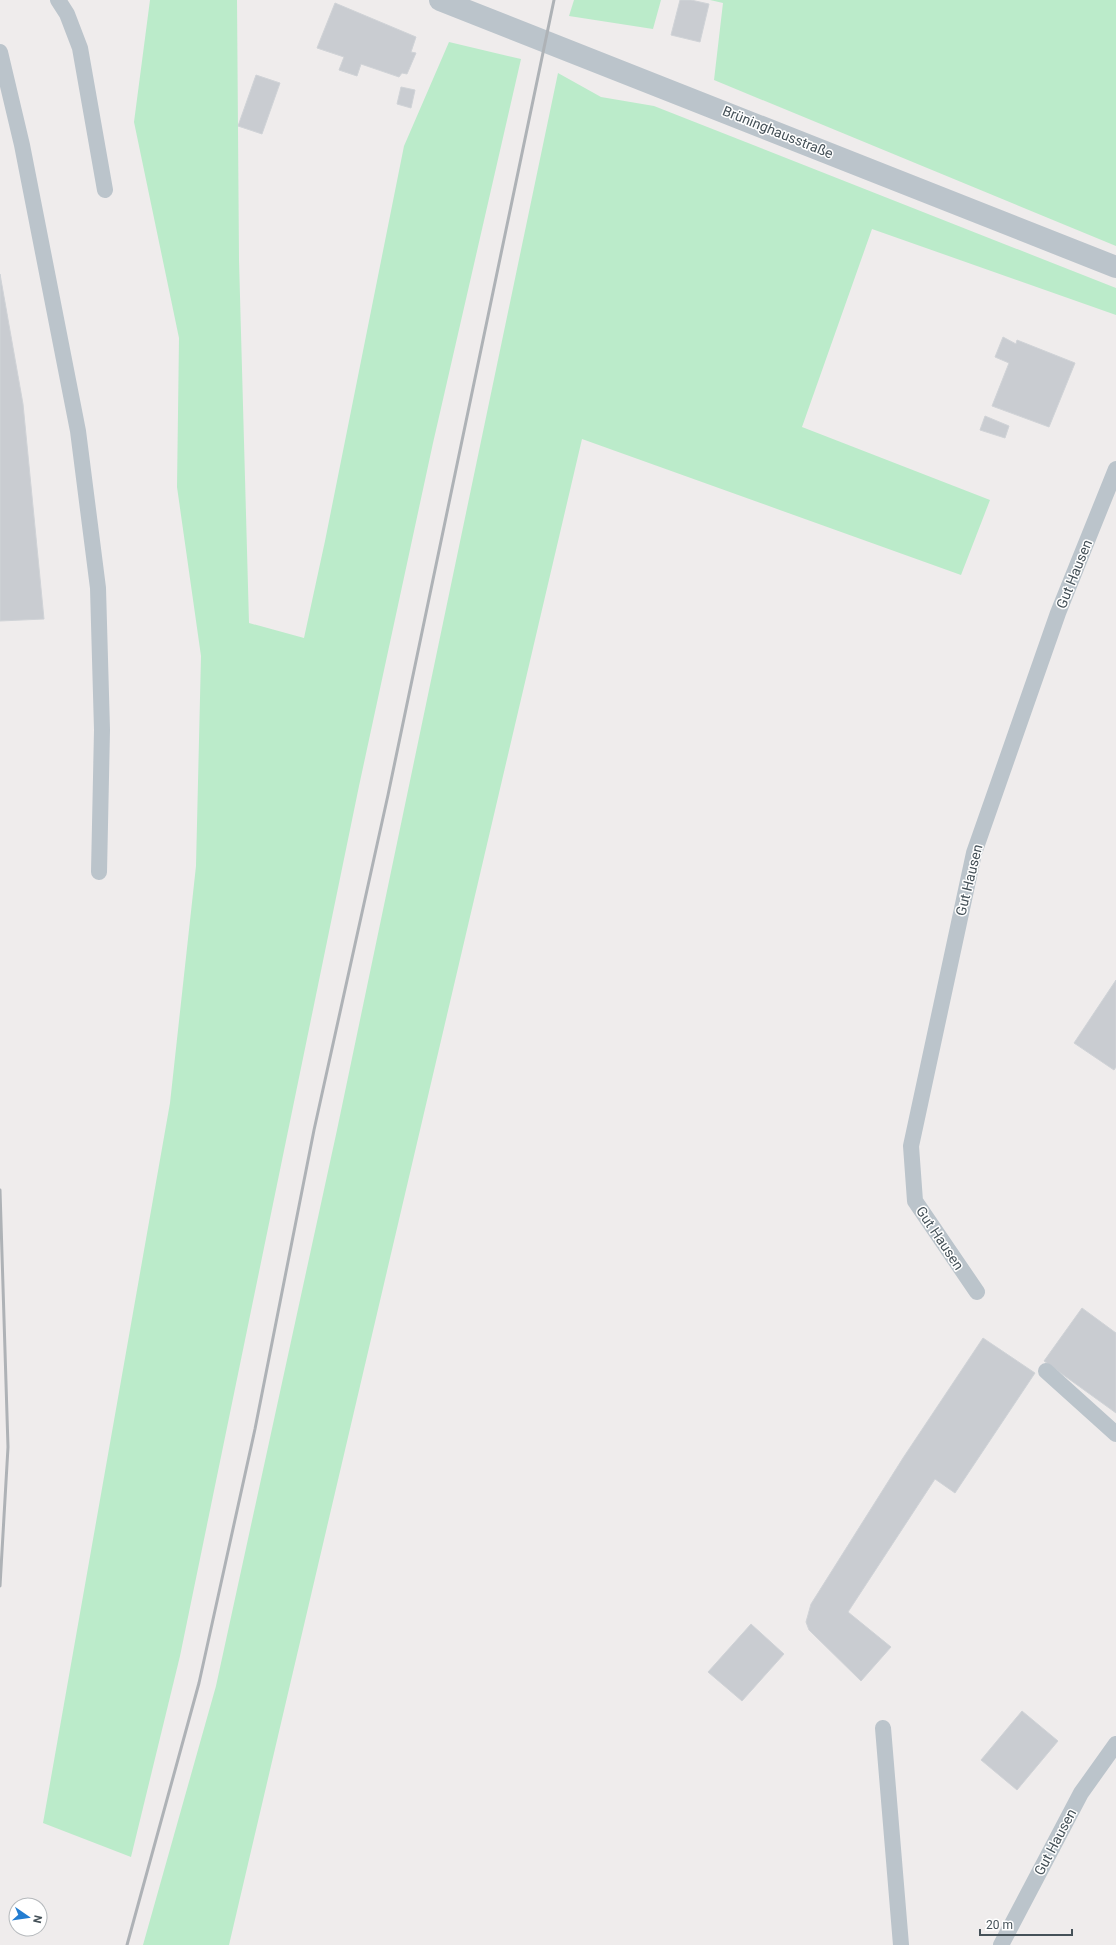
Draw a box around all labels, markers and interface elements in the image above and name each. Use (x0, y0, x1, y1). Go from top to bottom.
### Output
street label: Brüninghausstraße (720, 103, 836, 161)
street label: Gut Hausen (1053, 537, 1095, 611)
street label: Gut Hausen (952, 843, 986, 917)
street label: Gut Hausen (913, 1203, 967, 1273)
street label: Gut Hausen (1031, 1806, 1079, 1878)
north arrow (8, 1897, 48, 1937)
scale bar (980, 1911, 1072, 1937)
text: N (30, 1914, 44, 1925)
text: 20 m (986, 1918, 1013, 1932)

